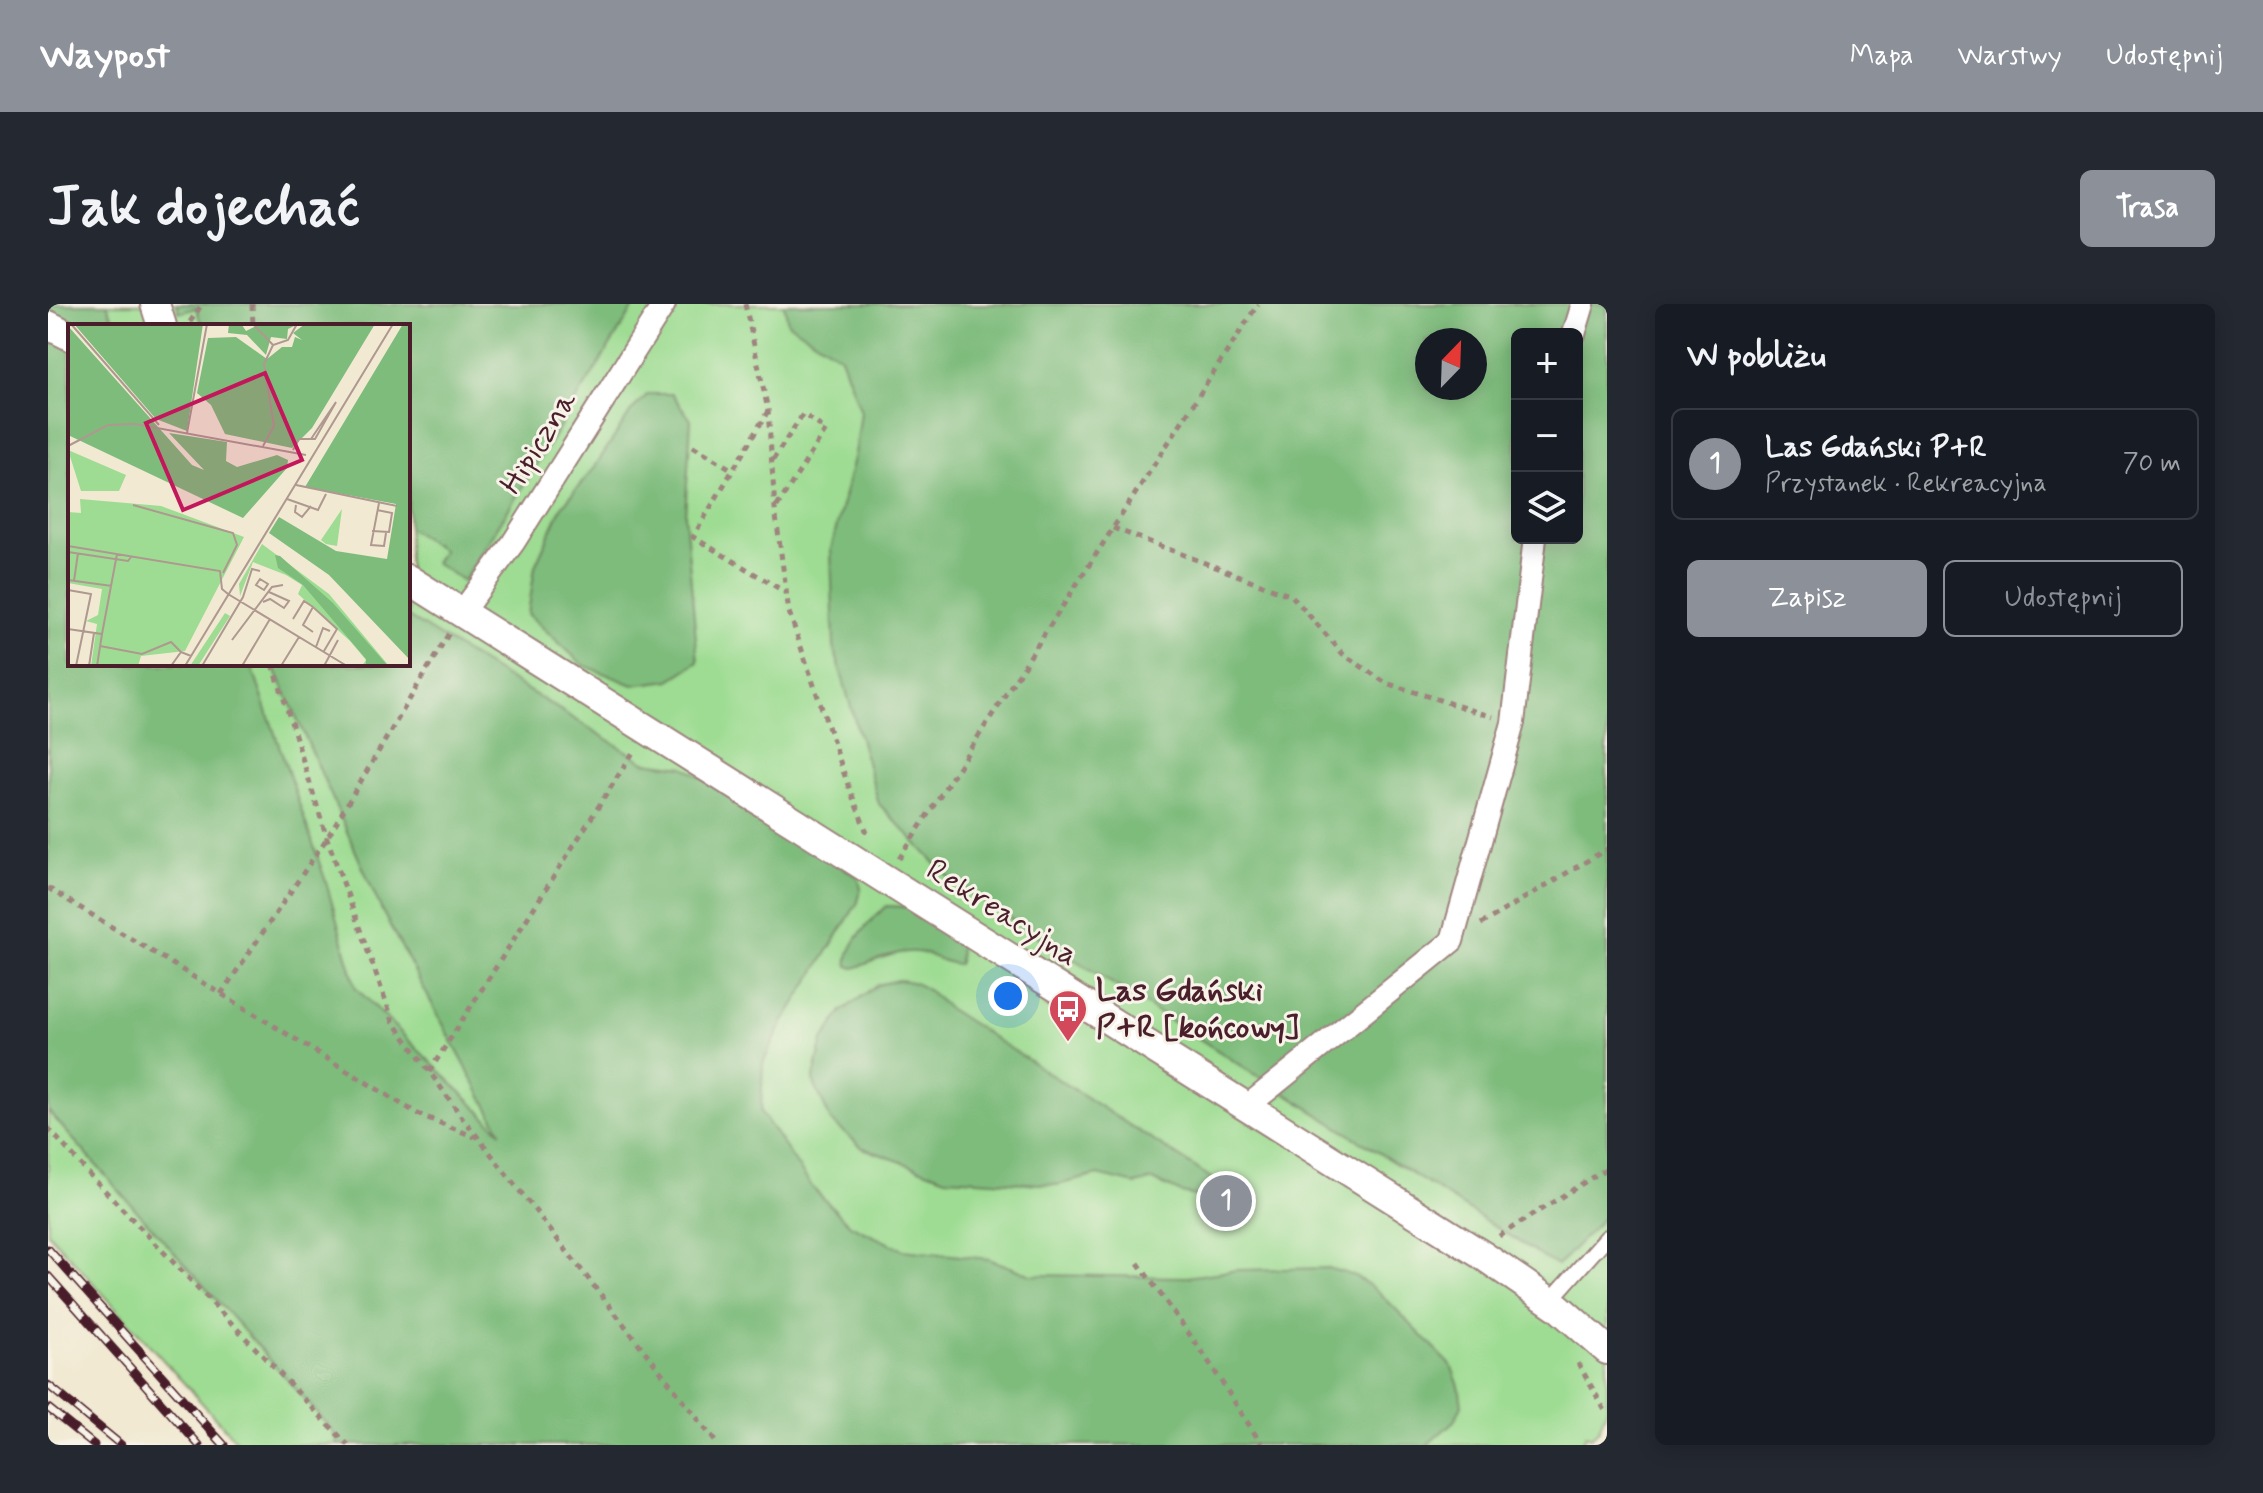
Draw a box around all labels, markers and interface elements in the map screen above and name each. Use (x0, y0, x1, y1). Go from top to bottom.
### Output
text: Waypost (40, 32, 170, 81)
text: Mapa (1850, 38, 1914, 75)
text: Warstwy (1958, 38, 2062, 75)
text: Udostępnij (2106, 38, 2223, 75)
button: Trasa (2080, 170, 2215, 247)
text: Jak dojechać (48, 172, 360, 245)
inset map (68, 324, 410, 666)
north arrow (1415, 328, 1487, 400)
map controls (1511, 328, 1583, 544)
button: + (1511, 328, 1583, 400)
text: W pobliżu (1687, 334, 1826, 379)
street label: Hipiczna (491, 383, 588, 503)
button: − (1511, 400, 1583, 472)
text: Las Gdański P+R (1765, 428, 1987, 467)
text: 1 (1709, 447, 1721, 481)
text: 70 m (2123, 447, 2181, 481)
text: Przystanek · Rekreacyjna (1765, 467, 2047, 501)
button: layers (1511, 472, 1583, 544)
button: Zapisz (1687, 560, 1927, 637)
button: Udostępnij (1943, 560, 2183, 637)
street label: Rekreacyjna (918, 850, 1086, 976)
place label: Las Gdański P+R [końcowy] (1096, 970, 1299, 1049)
your location (988, 976, 1028, 1016)
bus stop icon: Las Gdański P+R [końcowy] (1047, 988, 1089, 1043)
pin: 1 (1200, 1171, 1252, 1231)

